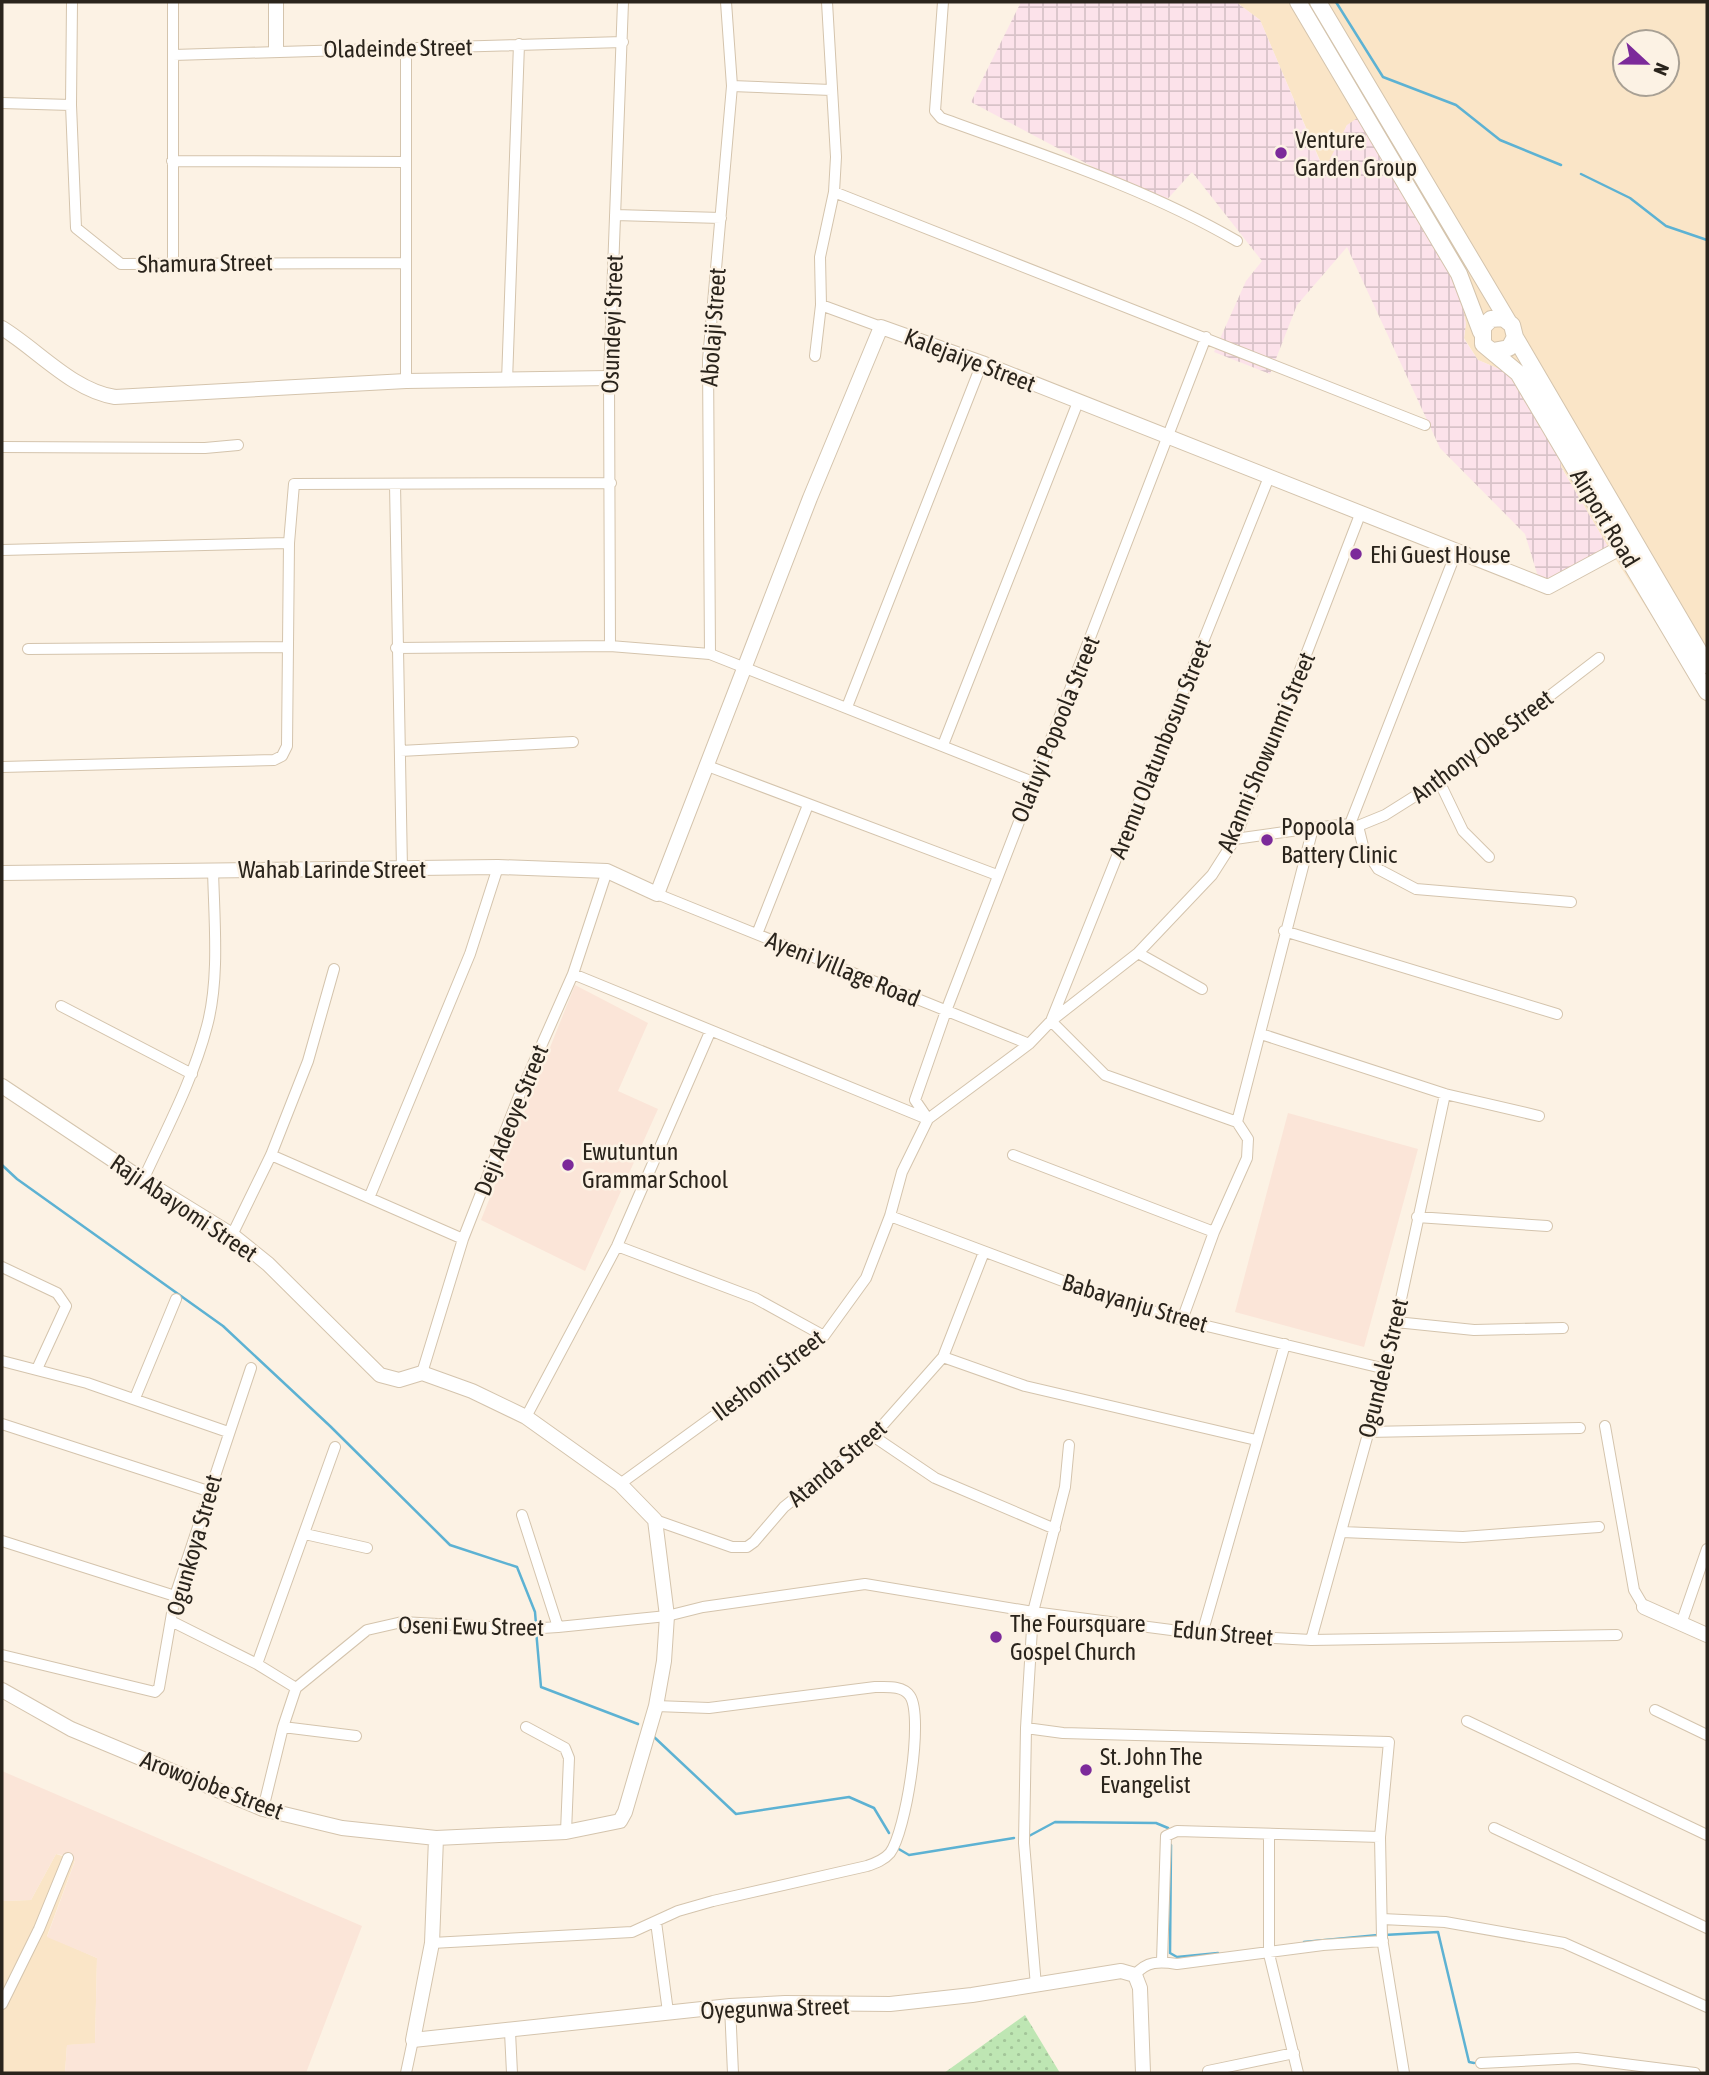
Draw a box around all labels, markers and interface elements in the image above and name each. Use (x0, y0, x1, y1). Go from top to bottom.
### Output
north arrow (1611, 28, 1681, 98)
street label: Oladeinde Street (323, 33, 473, 63)
text: N (1649, 60, 1674, 79)
place label: Venture Garden Group (1295, 126, 1417, 181)
marker: Venture Garden Group (1273, 145, 1289, 161)
street label: Shamura Street (137, 248, 273, 278)
street label: Osundeyi Street (596, 254, 628, 394)
street label: Abolaji Street (695, 267, 731, 387)
street label: Kalejaiye Street (901, 323, 1039, 397)
street label: Airport Road (1565, 464, 1645, 572)
place label: Ehi Guest House (1370, 541, 1511, 568)
marker: Ehi Guest House (1348, 546, 1364, 562)
street label: Olafuyi Popoola Street (1005, 632, 1105, 826)
street label: Aremu Olatunbosun Street (1104, 635, 1216, 862)
street label: Akanni Showunmi Street (1212, 648, 1320, 856)
street label: Anthony Obe Street (1406, 684, 1558, 808)
place label: Popoola Battery Clinic (1281, 813, 1397, 868)
marker: Popoola Battery Clinic (1259, 832, 1275, 848)
street label: Wahab Larinde Street (238, 856, 426, 883)
street label: Ayeni Village Road (762, 926, 924, 1012)
street label: Deji Adeoye Street (468, 1041, 554, 1199)
place label: Ewutuntun Grammar School (582, 1138, 729, 1193)
street label: Raji Abayomi Street (105, 1149, 263, 1267)
marker: Ewutuntun Grammar School (560, 1157, 576, 1173)
street label: Babayanju Street (1059, 1268, 1211, 1338)
street label: Ogundele Street (1353, 1295, 1413, 1441)
street label: Ileshomi Street (707, 1324, 829, 1426)
street label: Atanda Street (782, 1414, 892, 1512)
street label: Ogunkoya Street (161, 1471, 227, 1619)
place label: The Foursquare Gospel Church (1010, 1610, 1146, 1665)
street label: Oseni Ewu Street (398, 1611, 544, 1641)
street label: Edun Street (1172, 1615, 1274, 1651)
marker: The Foursquare Gospel Church (988, 1629, 1004, 1645)
place label: St. John The Evangelist (1100, 1743, 1203, 1798)
street label: Arowojobe Street (137, 1745, 287, 1825)
marker: St. John The Evangelist (1078, 1762, 1094, 1778)
street label: Oyegunwa Street (700, 1992, 850, 2024)

